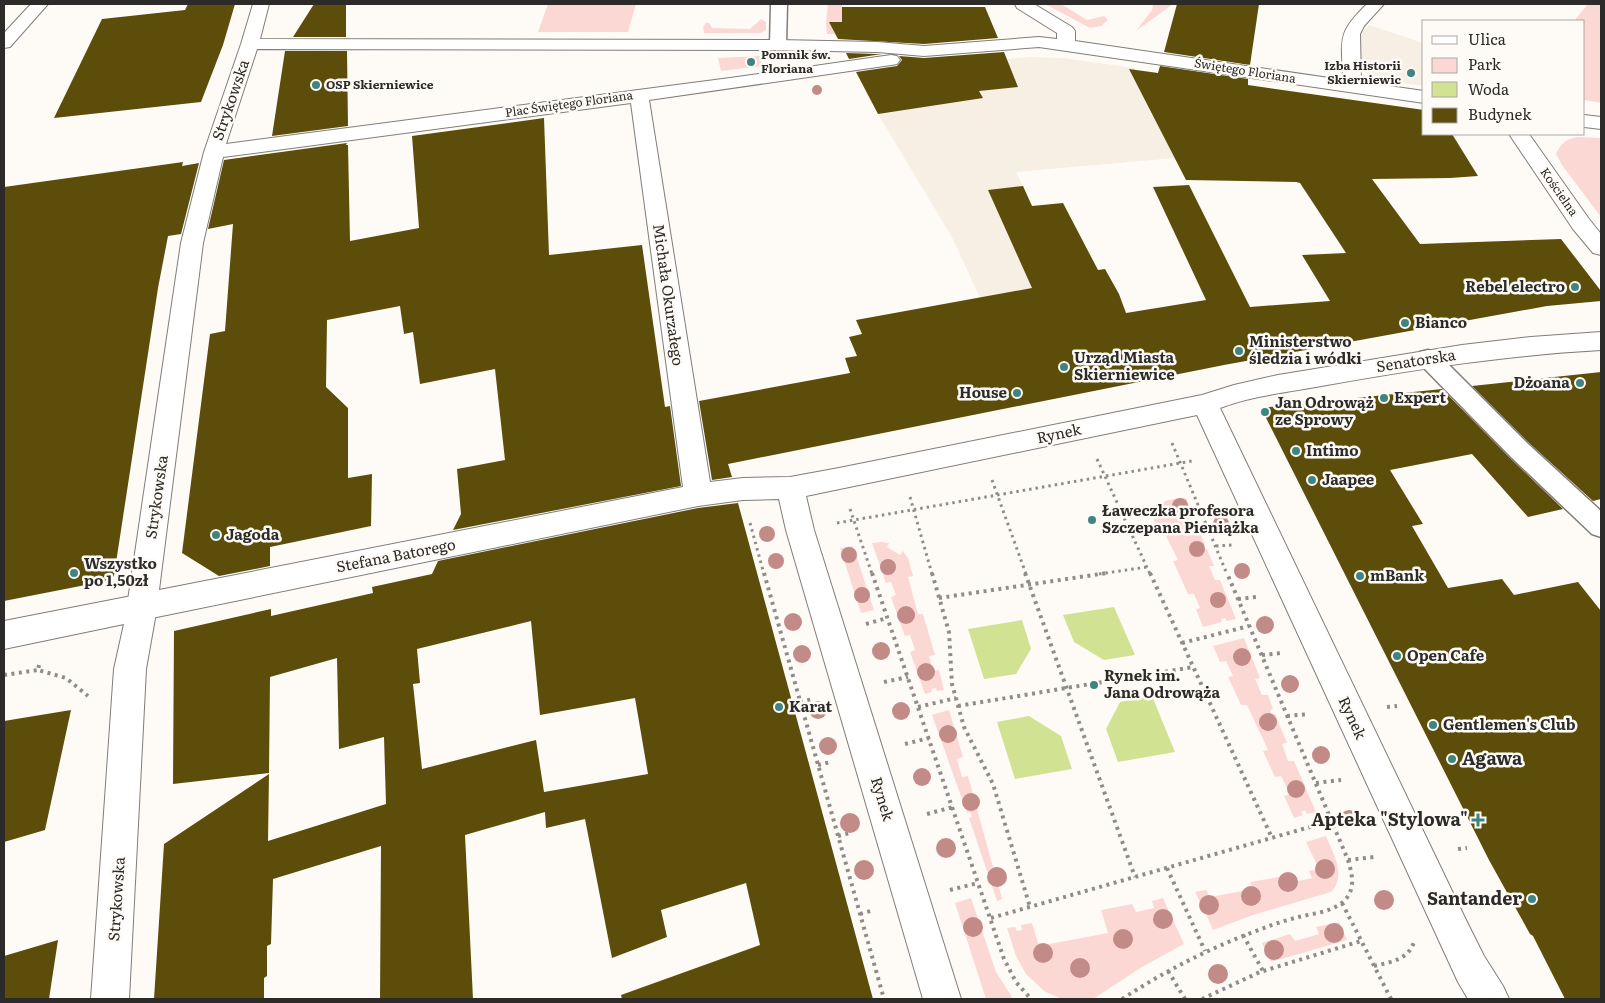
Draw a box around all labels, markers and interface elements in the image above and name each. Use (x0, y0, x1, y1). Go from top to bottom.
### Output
legend (1422, 20, 1585, 135)
text: Ulica (1468, 27, 1507, 50)
place label: Pomnik św. Floriana (761, 45, 831, 77)
text: Park (1468, 52, 1502, 75)
street label: Świętego Floriana (1193, 53, 1298, 87)
street label: Strykowska (205, 55, 254, 143)
marker: Pomnik św. Floriana (745, 56, 757, 68)
place label: Izba Historii Skierniewic (1324, 56, 1402, 88)
marker: Izba Historii Skierniewic (1405, 67, 1417, 79)
place label: OSP Skierniewice (326, 75, 434, 93)
text: Woda (1468, 77, 1510, 100)
marker: OSP Skierniewice (310, 79, 322, 91)
street label: Plac Świętego Floriana (504, 85, 634, 121)
text: Budynek (1468, 102, 1532, 125)
street label: Kościelna (1537, 164, 1583, 220)
street label: Michała Okurzałego (648, 222, 691, 367)
place label: Rebel electro (1465, 274, 1565, 297)
marker: Rebel electro (1569, 281, 1581, 293)
place label: Bianco (1415, 310, 1467, 333)
marker: Bianco (1399, 317, 1411, 329)
place label: Ministerstwo śledzia i wódki (1249, 329, 1362, 369)
street label: Senatorska (1375, 342, 1458, 377)
place label: Urząd Miasta Skierniewice (1074, 345, 1175, 385)
marker: Ministerstwo śledzia i wódki (1233, 345, 1245, 357)
marker: Urząd Miasta Skierniewice (1058, 361, 1070, 373)
place label: Dżoana (1514, 370, 1570, 393)
marker: Dżoana (1574, 377, 1586, 389)
place label: House (959, 380, 1007, 403)
place label: Expert (1394, 385, 1446, 408)
marker: House (1011, 387, 1023, 399)
place label: Jan Odrowąż ze Sprowy (1275, 390, 1374, 430)
marker: Expert (1378, 392, 1390, 404)
marker: Jan Odrowąż ze Sprowy (1259, 406, 1271, 418)
street label: Rynek (1034, 416, 1084, 448)
place label: Intimo (1306, 438, 1359, 461)
marker: Intimo (1290, 445, 1302, 457)
street label: Strykowska (138, 453, 173, 540)
place label: Jaapee (1322, 467, 1375, 490)
marker: Jaapee (1306, 474, 1318, 486)
place label: Ławeczka profesora Szczepana Pieniążka (1102, 498, 1259, 538)
marker: Ławeczka profesora Szczepana Pieniążka (1086, 514, 1098, 526)
place label: Jagoda (226, 522, 280, 545)
marker: Jagoda (210, 529, 222, 541)
street label: Stefana Batorego (334, 532, 457, 577)
place label: Wszystko po 1,50zł (84, 551, 157, 591)
place label: mBank (1370, 563, 1425, 586)
marker: Wszystko po 1,50zł (68, 567, 80, 579)
marker: mBank (1354, 570, 1366, 582)
place label: Open Cafe (1407, 643, 1485, 666)
marker: Open Cafe (1391, 650, 1403, 662)
place label: Rynek im. Jana Odrowąża (1104, 663, 1220, 703)
marker: Rynek im. Jana Odrowąża (1088, 679, 1100, 691)
street label: Rynek (1333, 692, 1374, 743)
place label: Karat (789, 694, 832, 717)
marker: Karat (773, 701, 785, 713)
place label: Gentlemen's Club (1443, 712, 1576, 735)
marker: Gentlemen's Club (1427, 719, 1439, 731)
place label: Agawa (1462, 744, 1523, 771)
marker: Agawa (1446, 753, 1458, 765)
street label: Rynek (866, 774, 901, 824)
place label: Apteka "Stylowa" (1311, 805, 1468, 832)
marker: Apteka "Stylowa" (1472, 814, 1484, 826)
street label: Strykowska (101, 855, 130, 942)
place label: Santander (1427, 884, 1522, 911)
marker: Santander (1526, 893, 1538, 905)

